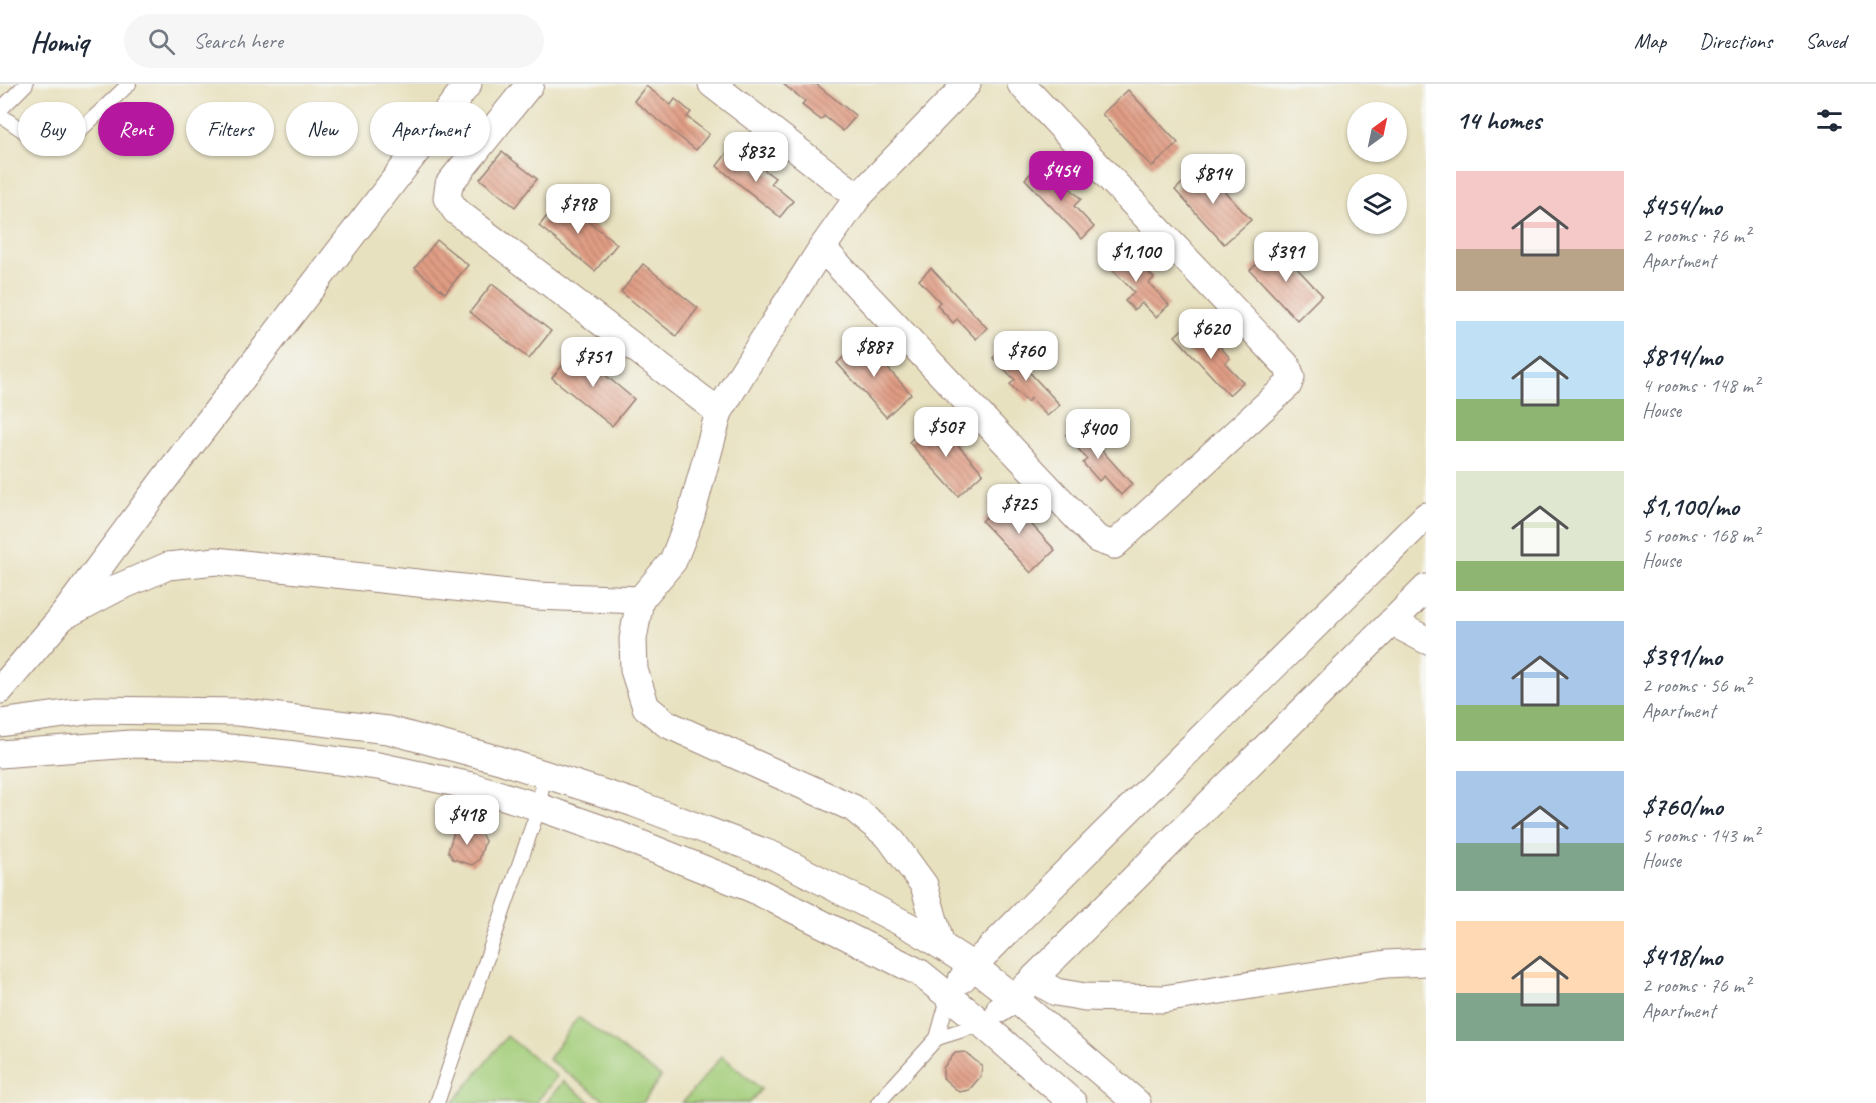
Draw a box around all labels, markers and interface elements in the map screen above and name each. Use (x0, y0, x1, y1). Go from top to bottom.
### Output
search box (124, 14, 544, 68)
text: Homiq (30, 24, 88, 59)
icon: search (145, 25, 178, 58)
text: Search here (193, 27, 283, 55)
text: Map (1634, 28, 1666, 54)
text: Directions (1699, 28, 1772, 54)
text: Saved (1805, 28, 1846, 54)
chip: Buy (18, 102, 86, 156)
chip: Rent (98, 102, 174, 156)
chip: Filters (186, 102, 274, 156)
chip: New (286, 102, 358, 156)
chip: Apartment (370, 102, 490, 156)
north arrow (1347, 102, 1407, 162)
map controls (1347, 102, 1407, 234)
text: 14 homes (1456, 104, 1541, 137)
icon: filters (1813, 104, 1846, 137)
pin: $832 (720, 132, 792, 183)
text: $832 (738, 139, 774, 164)
pin: $454 (1025, 151, 1097, 202)
pin: $814 (1177, 154, 1249, 205)
text: $454 (1043, 158, 1079, 183)
text: $814 (1195, 161, 1231, 186)
button: layers (1347, 174, 1407, 234)
pin: $798 (542, 184, 614, 235)
text: $454/mo (1642, 190, 1722, 223)
text: $798 (560, 191, 596, 216)
icon: home (1504, 195, 1576, 267)
text: 2 rooms · 76 m² (1642, 223, 1750, 248)
pin: $1,100 (1087, 232, 1185, 283)
pin: $391 (1250, 232, 1322, 283)
text: $1,100 (1112, 239, 1160, 264)
text: $391 (1268, 239, 1304, 264)
text: Apartment (1642, 248, 1715, 273)
pin: $620 (1175, 309, 1247, 360)
text: $620 (1193, 316, 1229, 341)
pin: $887 (838, 327, 910, 378)
pin: $760 (990, 331, 1062, 382)
text: $887 (856, 334, 892, 359)
pin: $751 (557, 337, 629, 388)
text: $760 (1008, 338, 1044, 363)
text: $814/mo (1642, 340, 1722, 373)
text: $751 (575, 344, 611, 369)
icon: home (1504, 345, 1576, 417)
text: 4 rooms · 148 m² (1642, 373, 1759, 398)
text: House (1642, 398, 1681, 423)
pin: $507 (910, 407, 982, 458)
pin: $400 (1062, 409, 1134, 460)
text: $507 (928, 414, 964, 439)
text: $400 (1080, 416, 1116, 441)
pin: $725 (983, 484, 1055, 535)
text: $1,100/mo (1642, 490, 1739, 523)
text: $725 (1001, 491, 1037, 516)
icon: home (1504, 495, 1576, 567)
text: 5 rooms · 168 m² (1642, 523, 1759, 548)
text: House (1642, 548, 1681, 573)
text: $391/mo (1642, 640, 1722, 673)
icon: home (1504, 645, 1576, 717)
text: 2 rooms · 56 m² (1642, 673, 1750, 698)
text: Apartment (1642, 698, 1715, 723)
text: $760/mo (1642, 790, 1723, 823)
pin: $418 (431, 795, 503, 846)
icon: home (1504, 795, 1576, 867)
text: $418 (449, 802, 485, 827)
text: 5 rooms · 143 m² (1642, 823, 1759, 848)
text: House (1642, 848, 1681, 873)
text: $418/mo (1642, 940, 1722, 973)
icon: home (1504, 945, 1576, 1017)
text: 2 rooms · 76 m² (1642, 973, 1750, 998)
text: Apartment (1642, 998, 1715, 1023)

